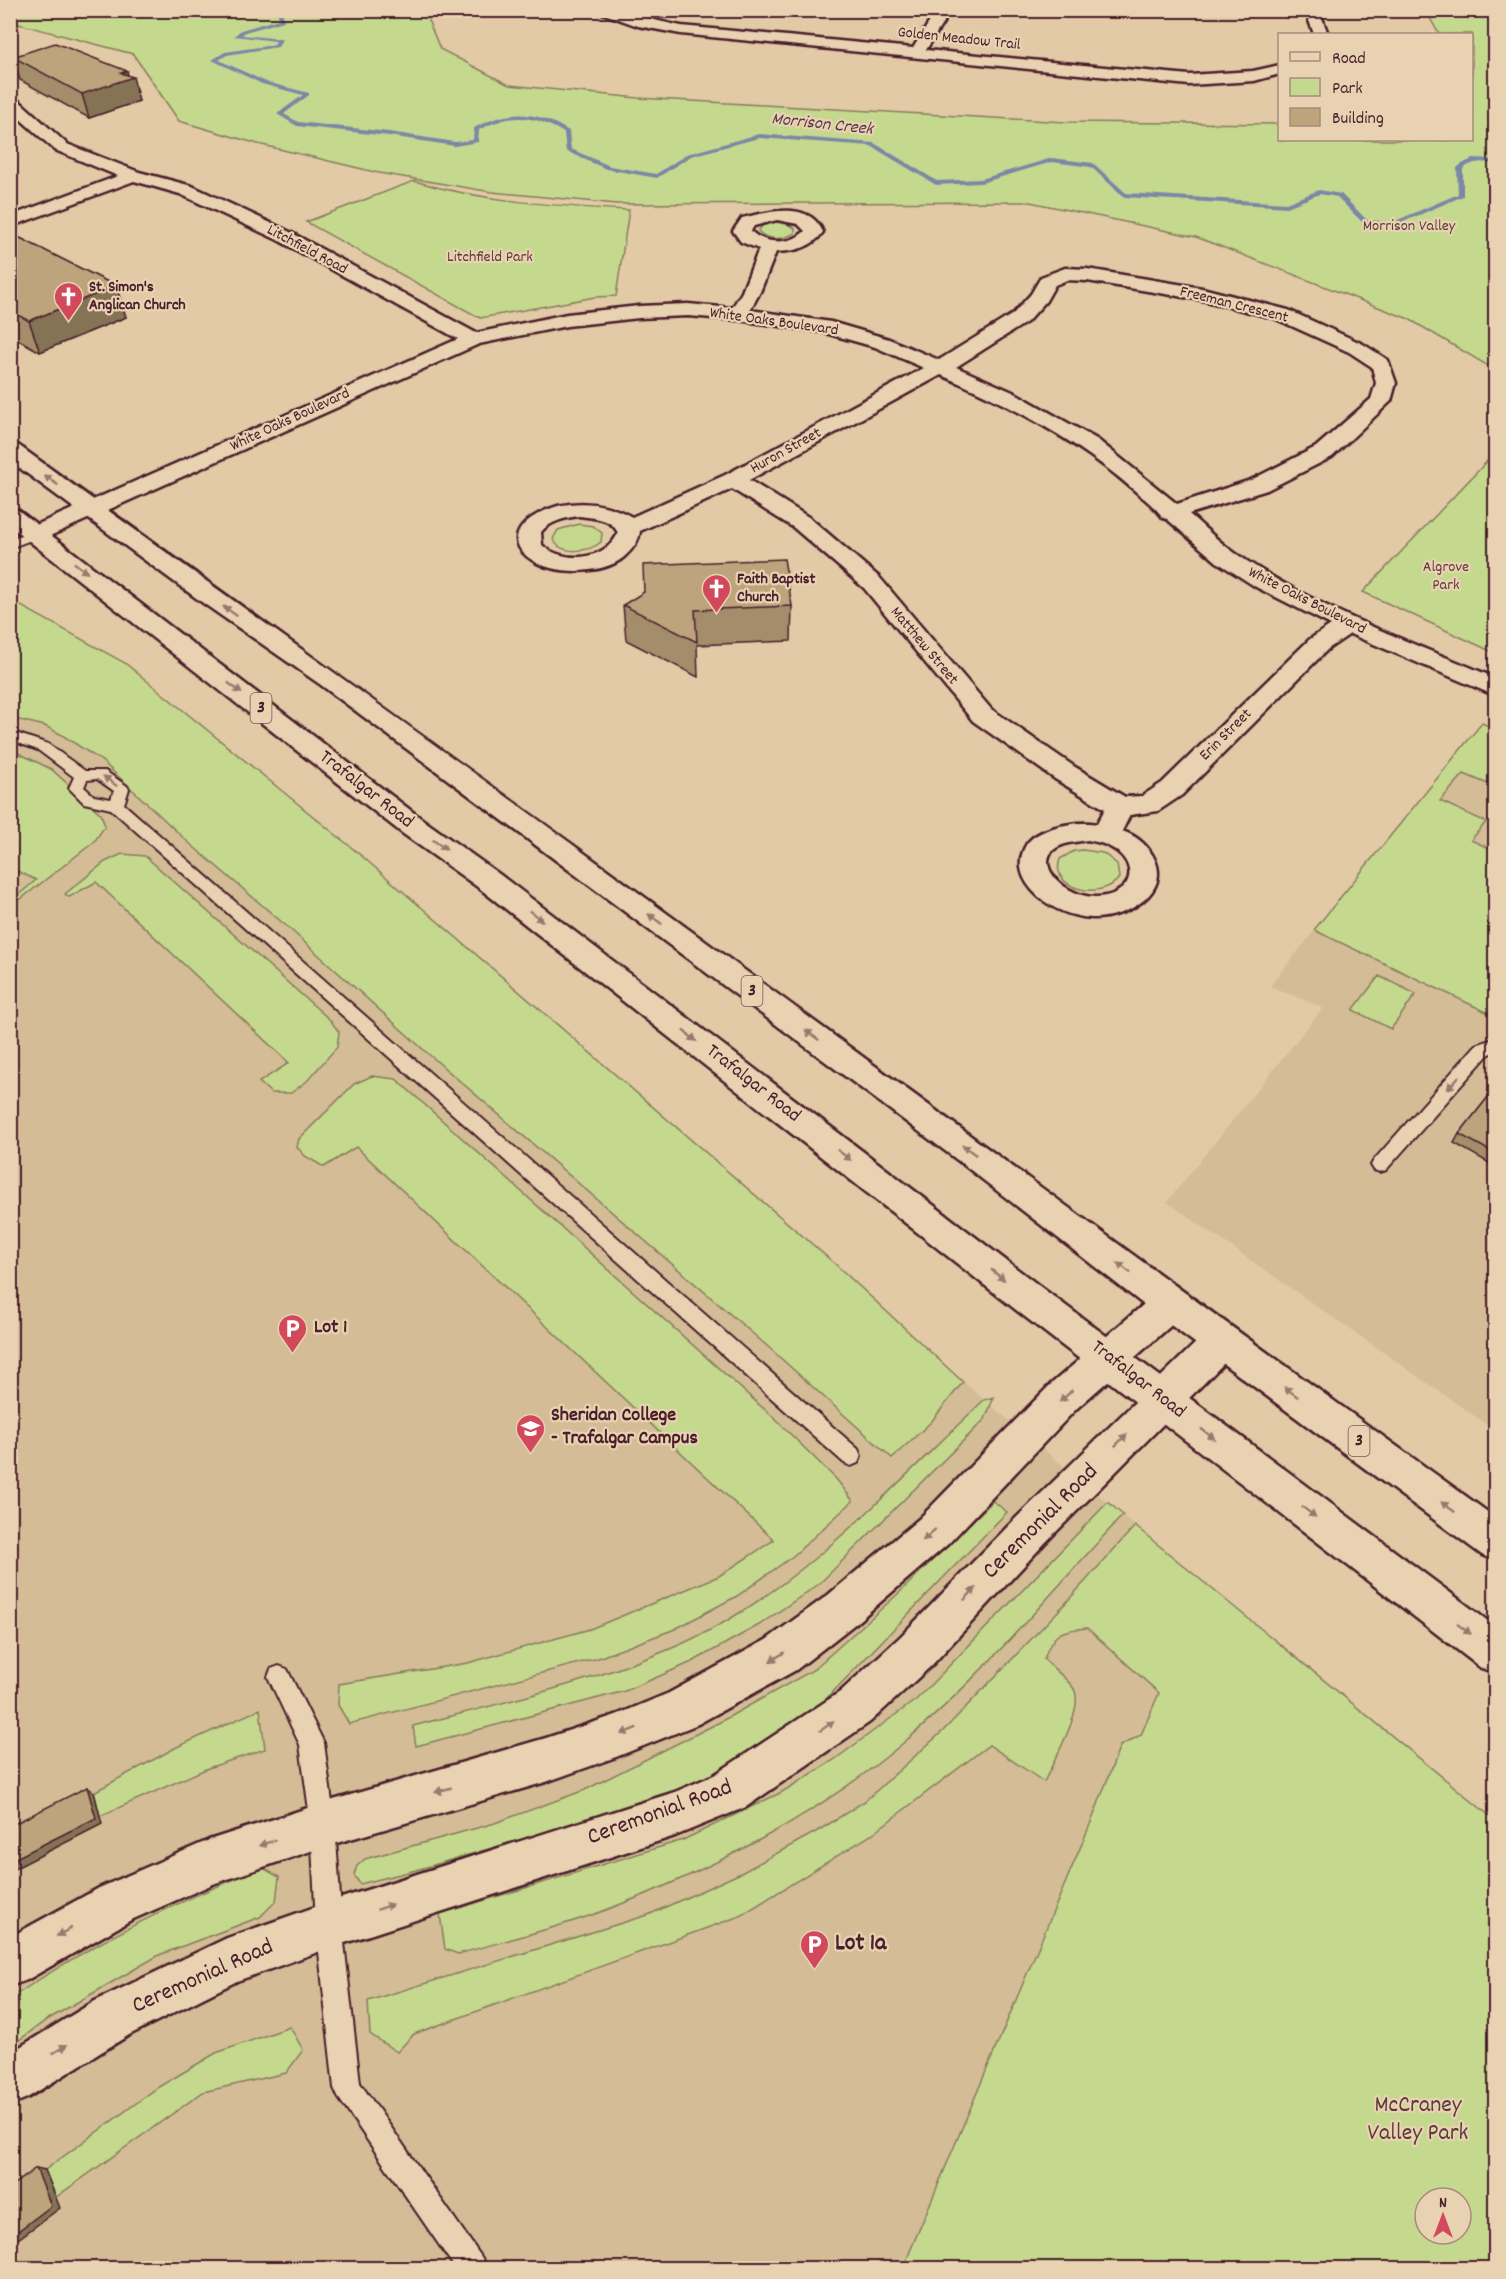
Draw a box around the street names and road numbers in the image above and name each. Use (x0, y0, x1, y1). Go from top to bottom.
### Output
street label: Golden Meadow Trail (896, 21, 1022, 57)
street label: Litchfield Road (263, 219, 351, 281)
street label: Freeman Crescent (1177, 280, 1291, 330)
street label: White Oaks Boulevard (708, 302, 840, 342)
street label: White Oaks Boulevard (226, 382, 354, 458)
street label: Huron Street (746, 422, 826, 480)
street label: White Oaks Boulevard (1244, 561, 1370, 641)
street label: Matthew Street (884, 602, 964, 690)
road number: 3 (250, 693, 272, 723)
street label: Erin Street (1195, 703, 1258, 766)
street label: Trafalgar Road (313, 744, 419, 836)
road number: 3 (742, 976, 762, 1006)
street label: Trafalgar Road (700, 1038, 806, 1130)
street label: Trafalgar Road (1085, 1334, 1191, 1426)
road number: 3 (1348, 1426, 1370, 1456)
street label: Ceremonial Road (975, 1456, 1107, 1588)
street label: Ceremonial Road (583, 1771, 737, 1855)
street label: Ceremonial Road (127, 1931, 279, 2023)

